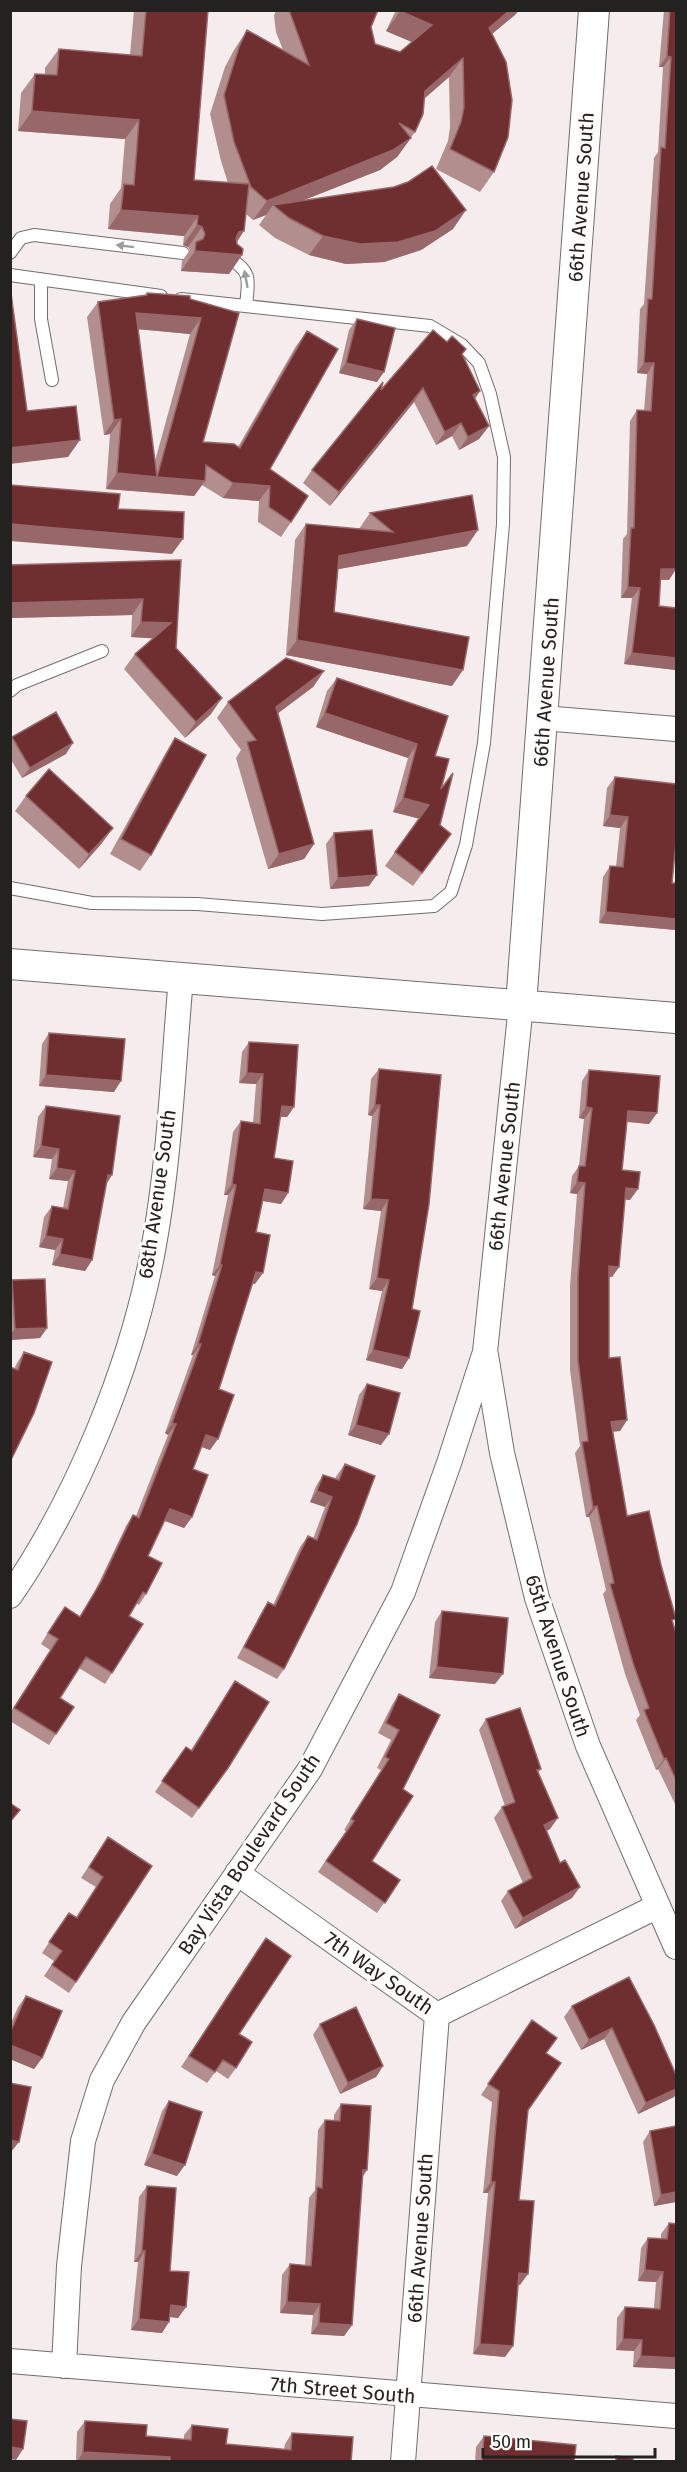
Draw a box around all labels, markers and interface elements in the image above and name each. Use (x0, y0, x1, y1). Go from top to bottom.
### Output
street label: 66th Avenue South (563, 111, 599, 283)
one-way arrow (115, 241, 134, 251)
one-way arrow (241, 269, 250, 288)
street label: 66th Avenue South (528, 596, 564, 768)
street label: 66th Avenue South (483, 1080, 525, 1252)
street label: 68th Avenue South (133, 1108, 181, 1280)
street label: 65th Avenue South (520, 1572, 596, 1740)
street label: Bay Vista Boulevard South (173, 1749, 325, 1959)
street label: 7th Way South (320, 1926, 438, 2020)
street label: 66th Avenue South (402, 2152, 438, 2324)
street label: 7th Street South (269, 2372, 417, 2408)
scale bar (483, 2421, 656, 2459)
text: 50 m (492, 2431, 531, 2453)

